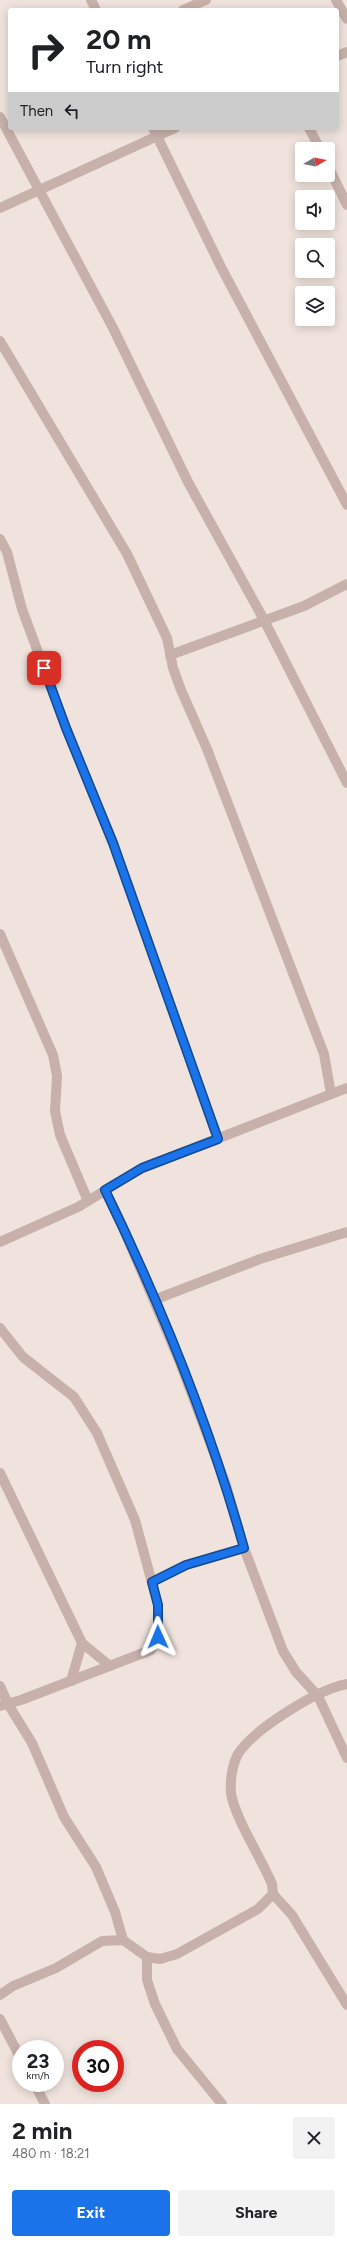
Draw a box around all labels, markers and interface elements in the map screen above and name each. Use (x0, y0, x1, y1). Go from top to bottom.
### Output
text: 20 m (86, 22, 151, 56)
icon: right (20, 24, 72, 76)
text: Turn right (86, 56, 163, 78)
icon: left (61, 100, 83, 122)
text: Then (20, 102, 53, 120)
north arrow (295, 142, 335, 182)
map controls (295, 142, 335, 326)
button: sound (295, 190, 335, 230)
button: search (295, 238, 335, 278)
button: layers (295, 286, 335, 326)
pin (27, 651, 61, 685)
icon: arrive (33, 657, 55, 679)
position arrow (137, 1616, 179, 1658)
speed limit sign: 30 (72, 2040, 124, 2092)
text: 23 (27, 2049, 49, 2073)
text: km/h (27, 2069, 49, 2082)
text: 2 min (12, 2116, 72, 2145)
button: close (293, 2117, 335, 2159)
text: 480 m · 18:21 (12, 2146, 90, 2161)
button: Exit (12, 2190, 170, 2236)
button: Share (178, 2190, 335, 2236)

